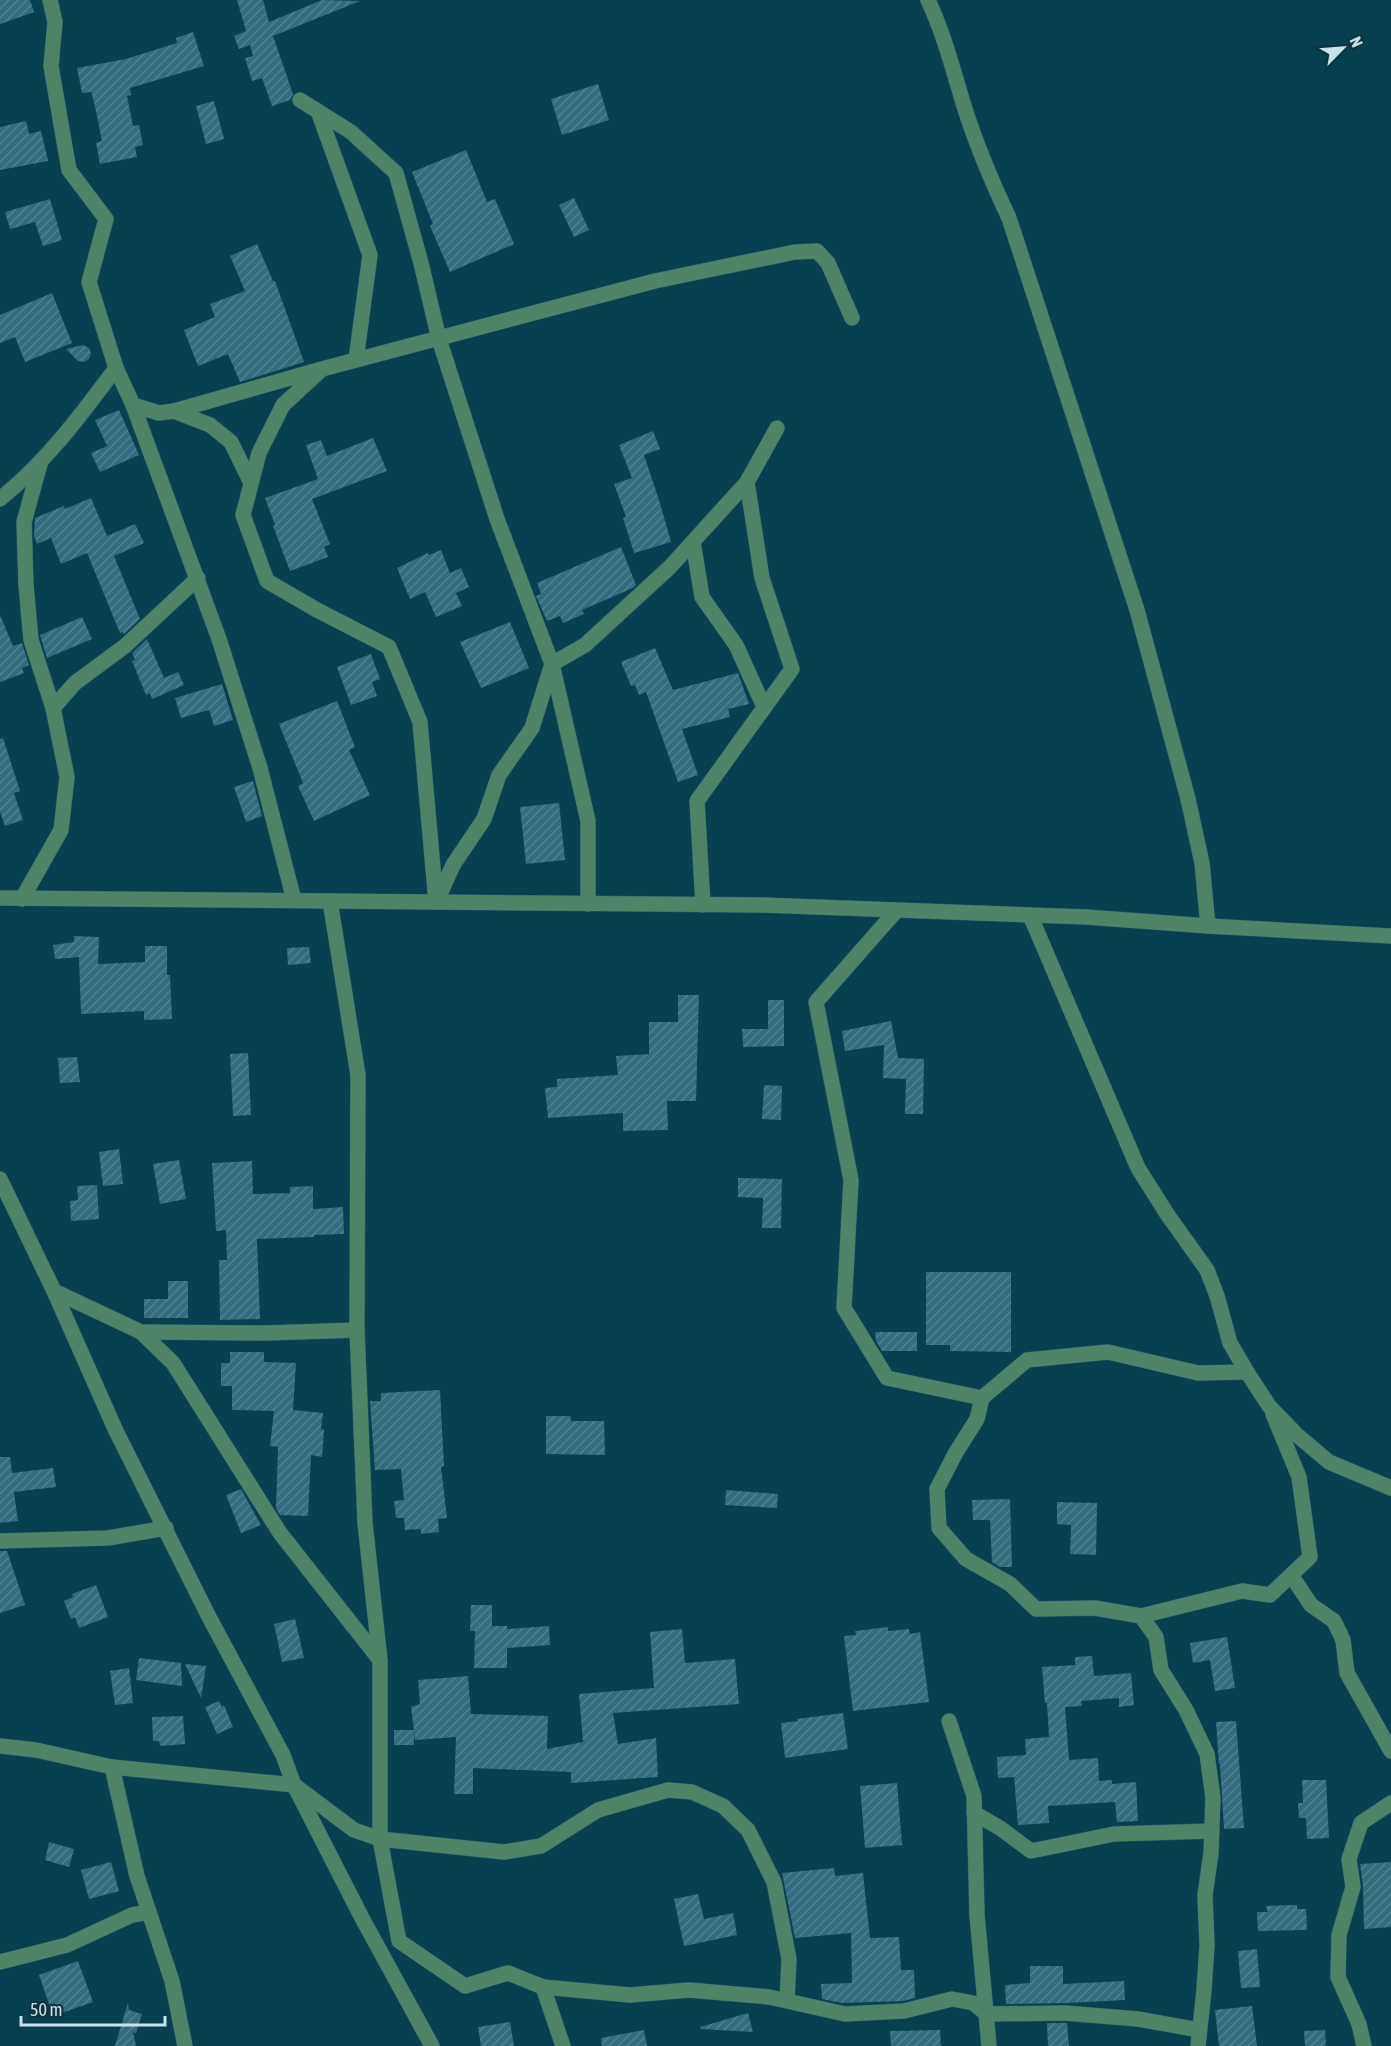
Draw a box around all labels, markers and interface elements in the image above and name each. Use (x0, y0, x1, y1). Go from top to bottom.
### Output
north arrow (1313, 18, 1373, 78)
text: N (1346, 34, 1367, 50)
scale bar (21, 1989, 165, 2027)
text: 50 m (30, 1999, 62, 2020)

